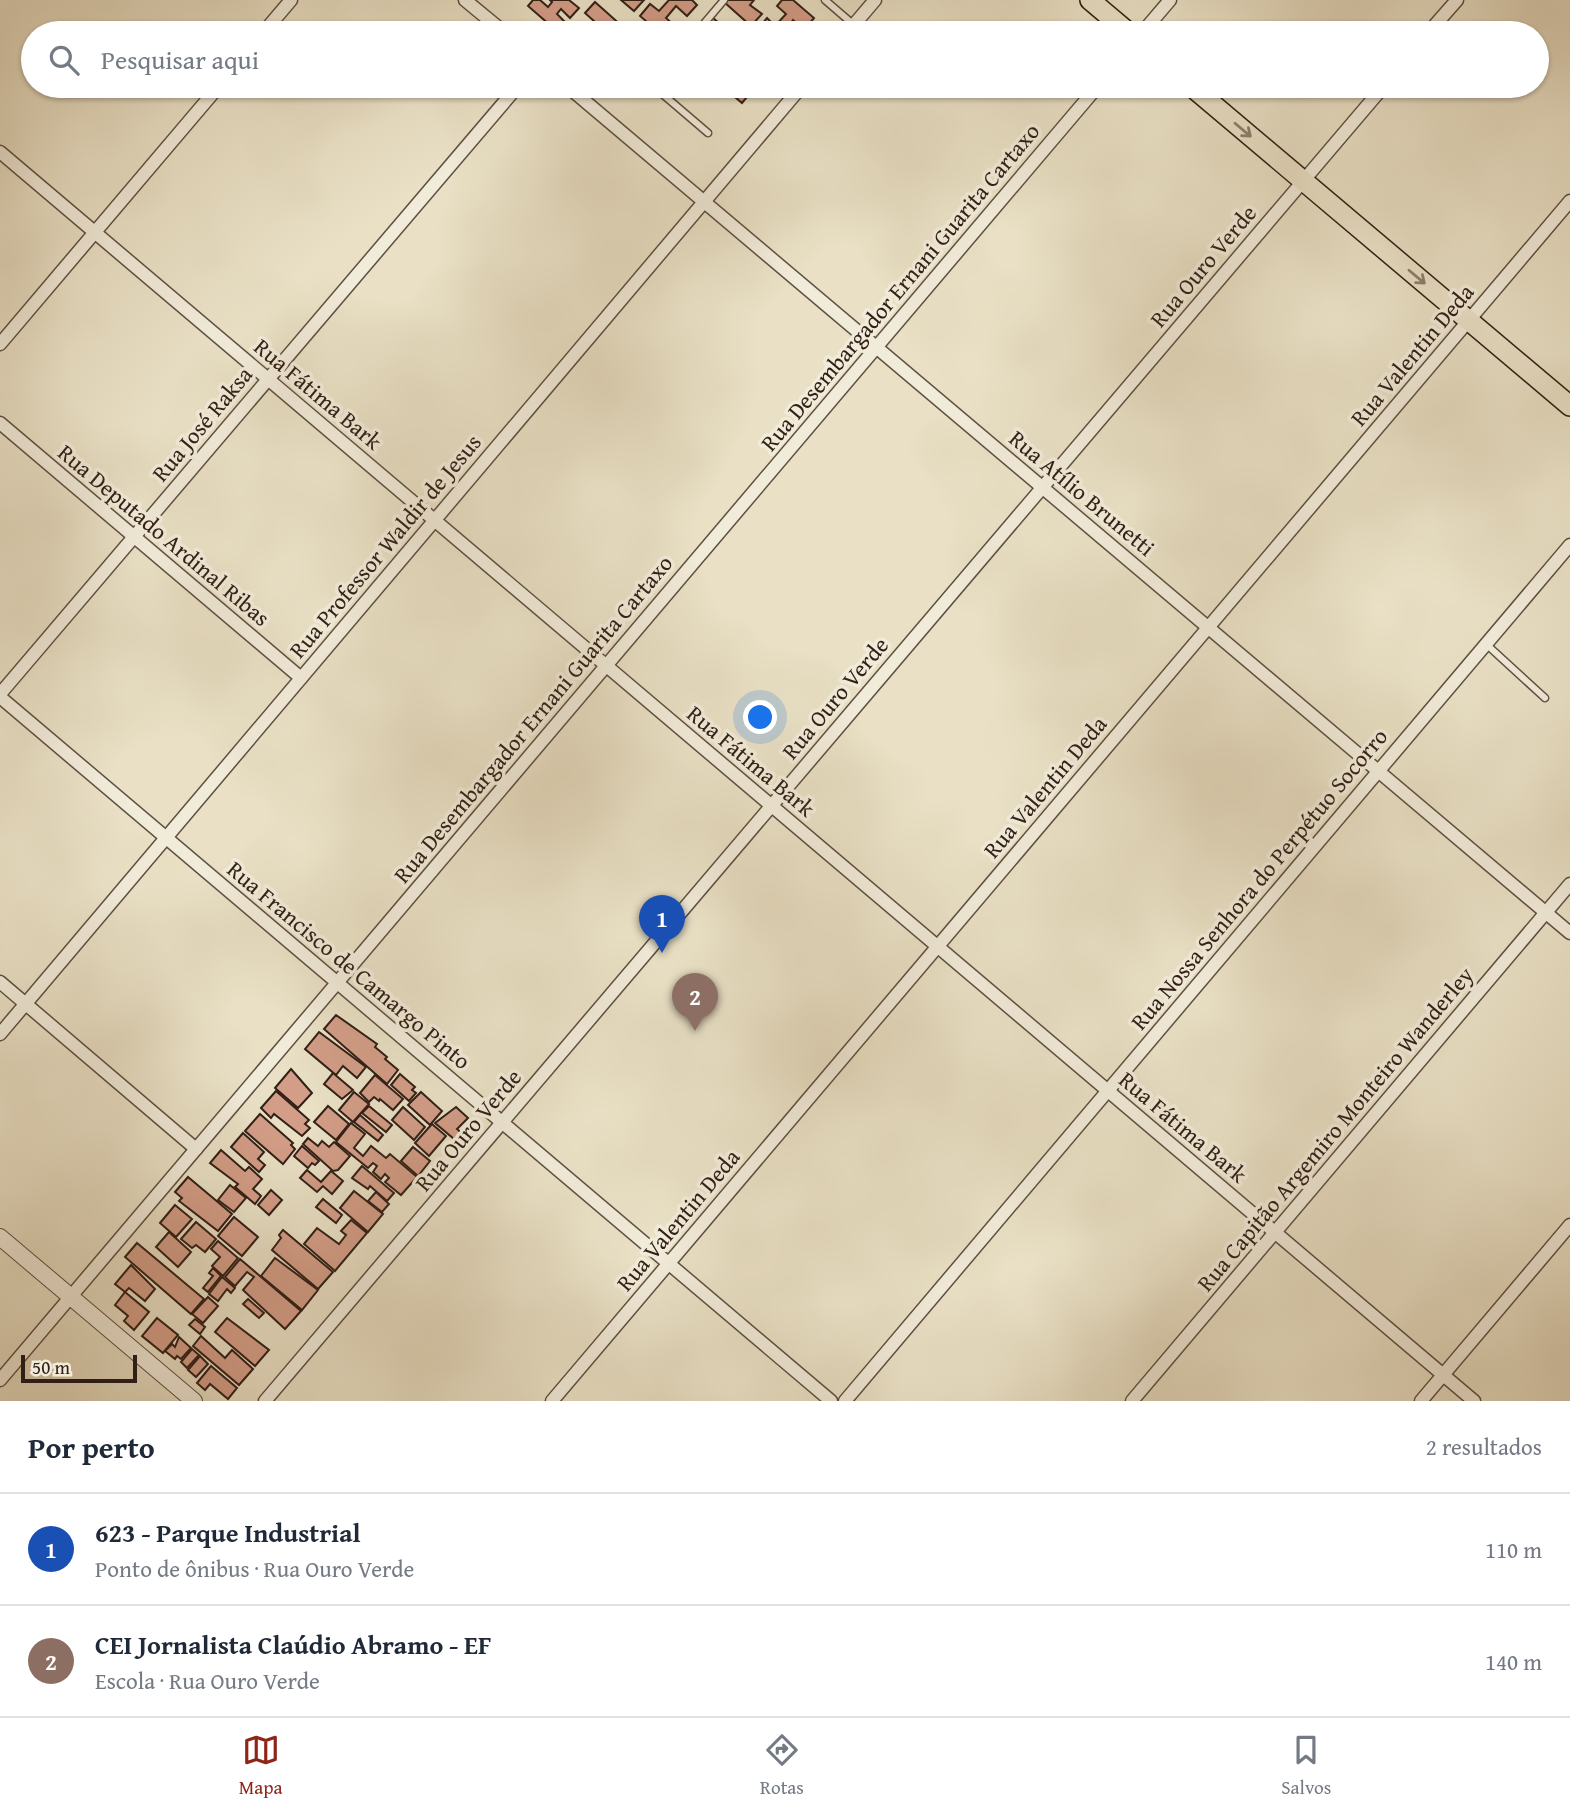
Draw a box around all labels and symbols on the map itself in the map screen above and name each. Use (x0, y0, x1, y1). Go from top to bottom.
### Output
street label: Rua Desembargador Ernani Guarita Cartaxo (752, 115, 1047, 458)
one-way arrow (1234, 122, 1252, 138)
street label: Rua Ouro Verde (1142, 197, 1264, 334)
one-way arrow (1408, 269, 1426, 285)
street label: Rua Valentin Deda (1342, 276, 1481, 433)
street label: Rua Fátima Bark (247, 330, 390, 457)
street label: Rua José Raksa (144, 359, 260, 488)
street label: Rua Atílio Brunetti (1002, 422, 1162, 564)
street label: Rua Professor Waldir de Jesus (281, 426, 488, 665)
street label: Rua Deputado Ardinal Ribas (51, 436, 278, 633)
street label: Rua Desembargador Ernani Guarita Cartaxo (385, 547, 680, 890)
street label: Rua Ouro Verde (774, 629, 896, 766)
street label: Rua Fátima Bark (680, 697, 823, 824)
your location (743, 700, 777, 734)
street label: Rua Valentin Deda (975, 708, 1114, 865)
street label: Rua Nossa Senhora do Perpétuo Socorro (1122, 721, 1395, 1037)
street label: Rua Francisco de Camargo Pinto (220, 853, 478, 1077)
pin: 1 (639, 895, 685, 953)
street label: Rua Capitão Argemiro Monteiro Wanderley (1189, 959, 1481, 1298)
pin: 2 (672, 973, 718, 1031)
street label: Rua Ouro Verde (407, 1061, 529, 1198)
street label: Rua Fátima Bark (1112, 1063, 1255, 1190)
street label: Rua Valentin Deda (608, 1141, 747, 1298)
scale bar (21, 1352, 136, 1384)

